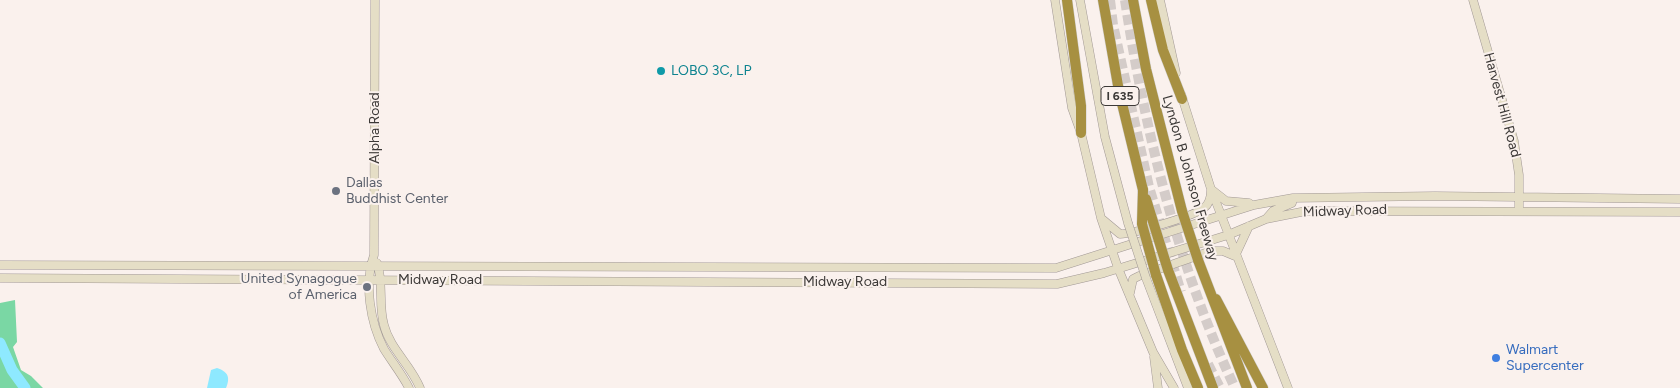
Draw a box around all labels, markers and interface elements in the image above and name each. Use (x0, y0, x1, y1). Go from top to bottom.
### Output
street label: Harvest Hill Road (1480, 51, 1524, 159)
place label: LOBO 3C, LP (671, 63, 751, 79)
marker: LOBO 3C, LP (655, 65, 667, 77)
road number: I 635 (1101, 86, 1139, 105)
street label: Alpha Road (367, 92, 383, 164)
street label: Lyndon B Johnson Freeway (1158, 93, 1222, 263)
place label: Dallas Buddhist Center (346, 175, 448, 208)
marker: Dallas Buddhist Center (330, 185, 342, 197)
street label: Midway Road (1303, 201, 1387, 221)
place label: United Synagogue of America (241, 271, 357, 304)
street label: Midway Road (398, 272, 482, 288)
street label: Midway Road (803, 274, 887, 290)
marker: United Synagogue of America (361, 281, 373, 293)
place label: Walmart Supercenter (1506, 342, 1584, 374)
marker: Walmart Supercenter (1490, 352, 1502, 364)

